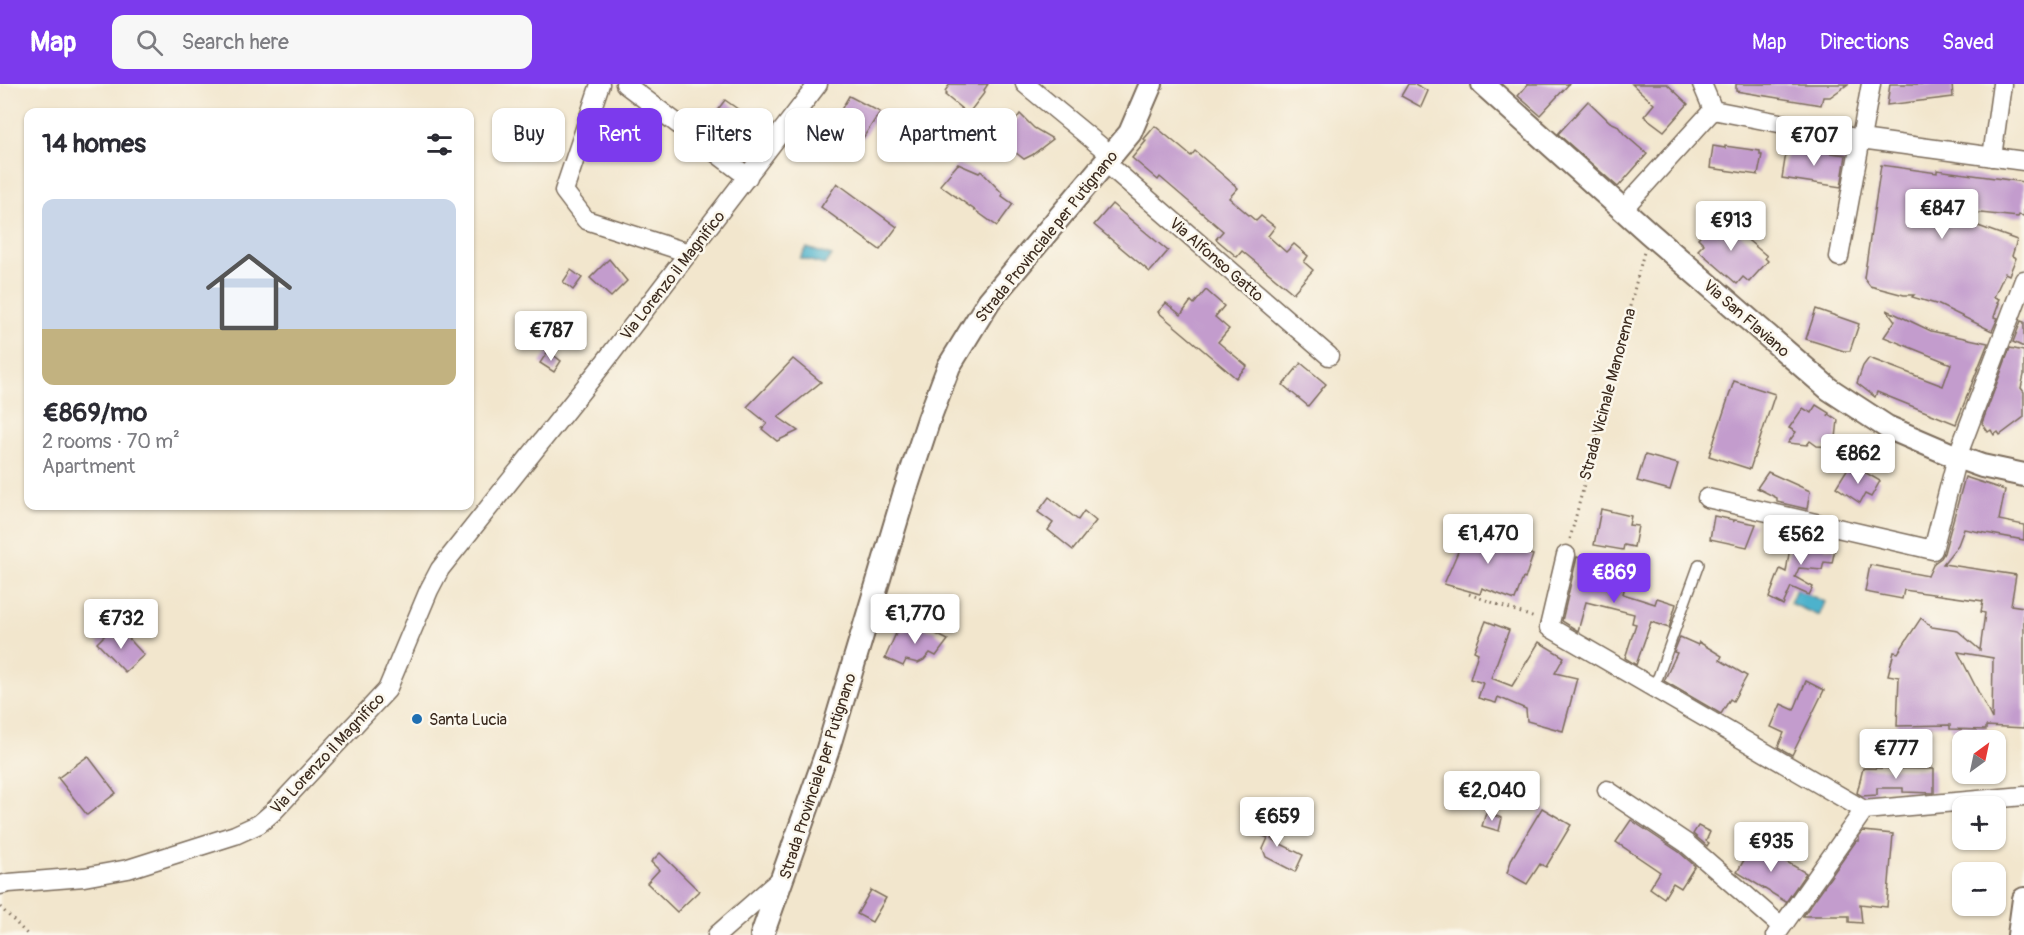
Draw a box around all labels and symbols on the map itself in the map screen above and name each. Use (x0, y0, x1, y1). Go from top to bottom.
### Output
pin: €707 (1778, 116, 1850, 167)
street label: Strada Provinciale per Putignano (971, 146, 1123, 327)
pin: €847 (1906, 189, 1978, 240)
pin: €913 (1695, 201, 1767, 252)
street label: Via Lorenzo il Magnifico (616, 207, 730, 344)
street label: Via Alfonso Gatto (1165, 213, 1268, 306)
street label: Via San Flaviano (1699, 276, 1794, 362)
street label: Strada Vicinale Manorenna (1575, 306, 1641, 483)
pin: €787 (515, 311, 587, 362)
pin: €862 (1822, 434, 1894, 485)
pin: €1,470 (1439, 514, 1537, 565)
pin: €562 (1765, 515, 1837, 566)
pin: €869 (1578, 553, 1650, 604)
pin: €1,770 (866, 594, 964, 645)
pin: €732 (85, 599, 157, 650)
street label: Strada Provinciale per Putignano (775, 670, 861, 882)
street label: Via Lorenzo il Magnifico (266, 689, 389, 818)
place label: Santa Lucia (429, 710, 507, 730)
marker: Santa Lucia (410, 712, 424, 726)
pin: €777 (1860, 729, 1932, 780)
north arrow (1952, 730, 2006, 784)
pin: €2,040 (1443, 771, 1541, 822)
pin: €659 (1241, 797, 1313, 848)
pin: €935 (1735, 822, 1807, 873)

